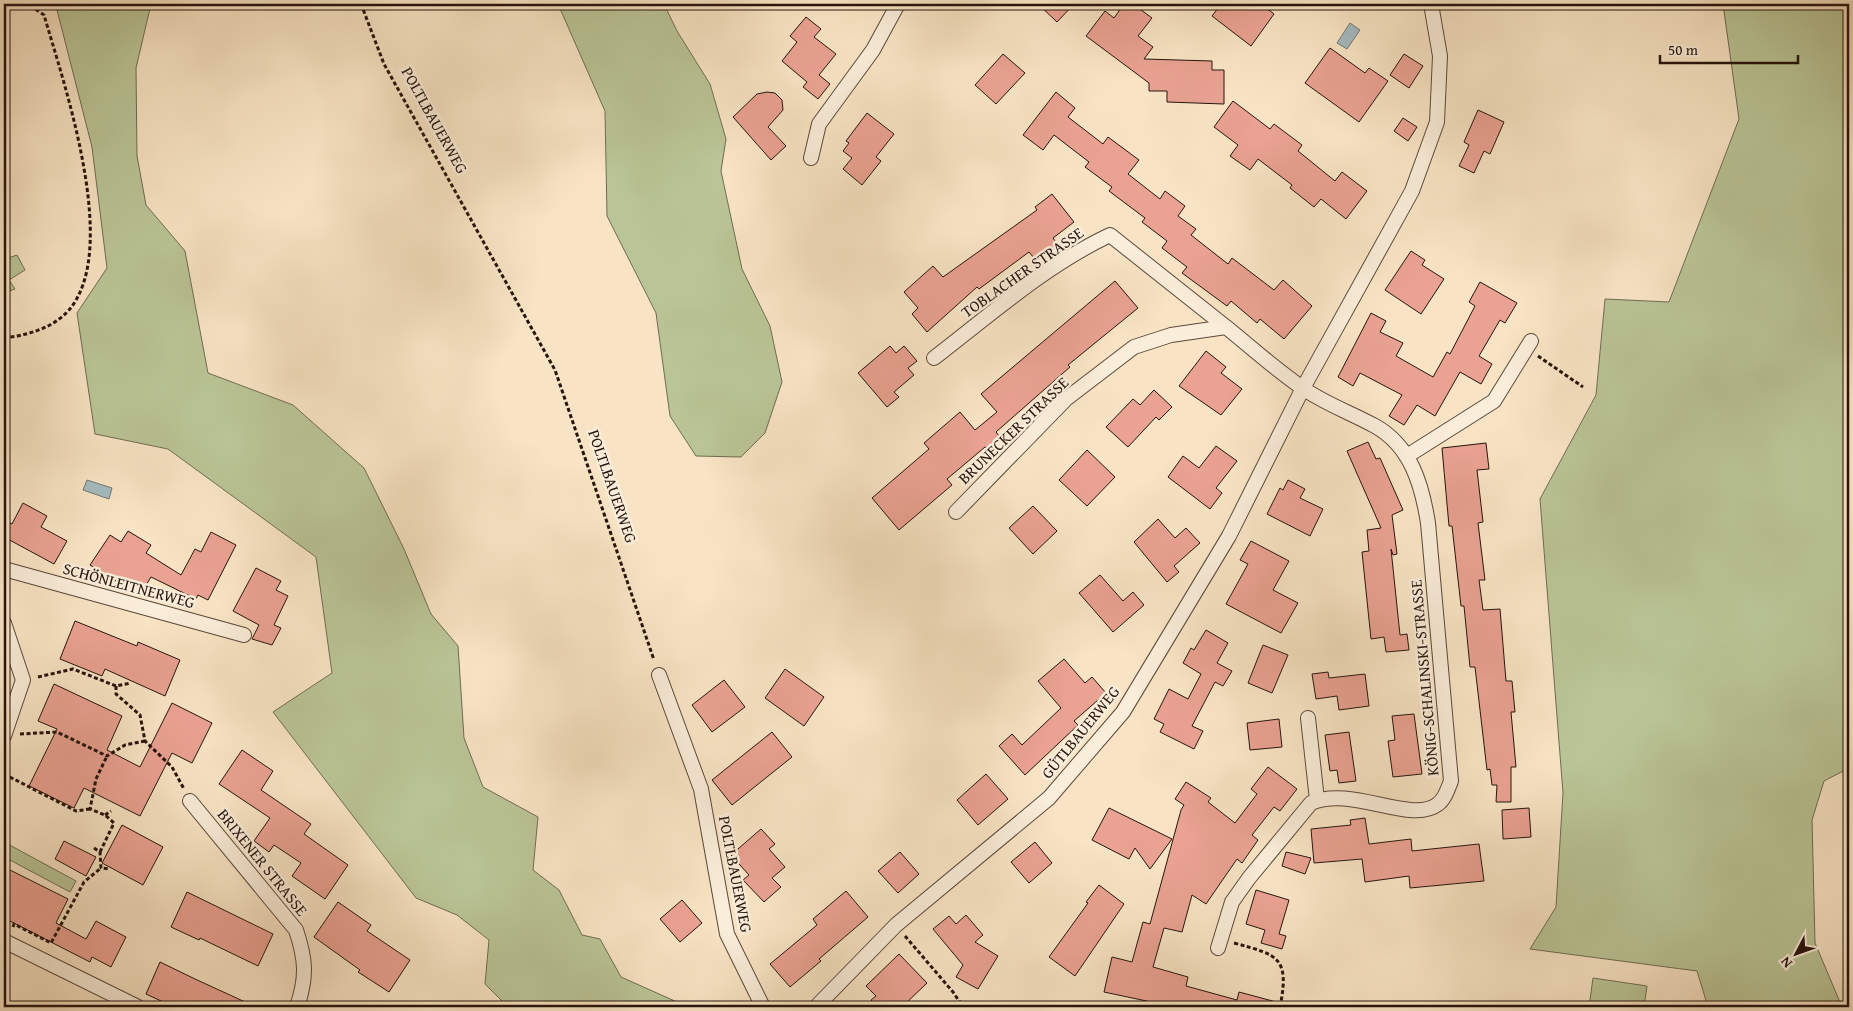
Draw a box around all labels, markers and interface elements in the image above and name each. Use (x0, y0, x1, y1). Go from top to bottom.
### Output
scale bar (1660, 32, 1798, 64)
text: 50 m (1668, 39, 1699, 60)
street label: POLTLBAUERWEG (396, 62, 475, 178)
street label: TOBLACHER STRASSE (956, 221, 1088, 323)
street label: BRUNECKER STRASSE (952, 371, 1074, 489)
street label: POLTLBAUERWEG (582, 426, 644, 546)
street label: SCHÖNLEITNERWEG (60, 556, 198, 614)
street label: KÖNIG-SCHALINSKI-STRASSE (1403, 579, 1445, 777)
street label: GÜTLBAUERWEG (1035, 680, 1125, 784)
street label: BRIXENER STRASSE (212, 803, 314, 921)
street label: POLTLBAUERWEG (713, 814, 759, 935)
north arrow (1770, 928, 1820, 978)
text: N (1775, 952, 1797, 973)

